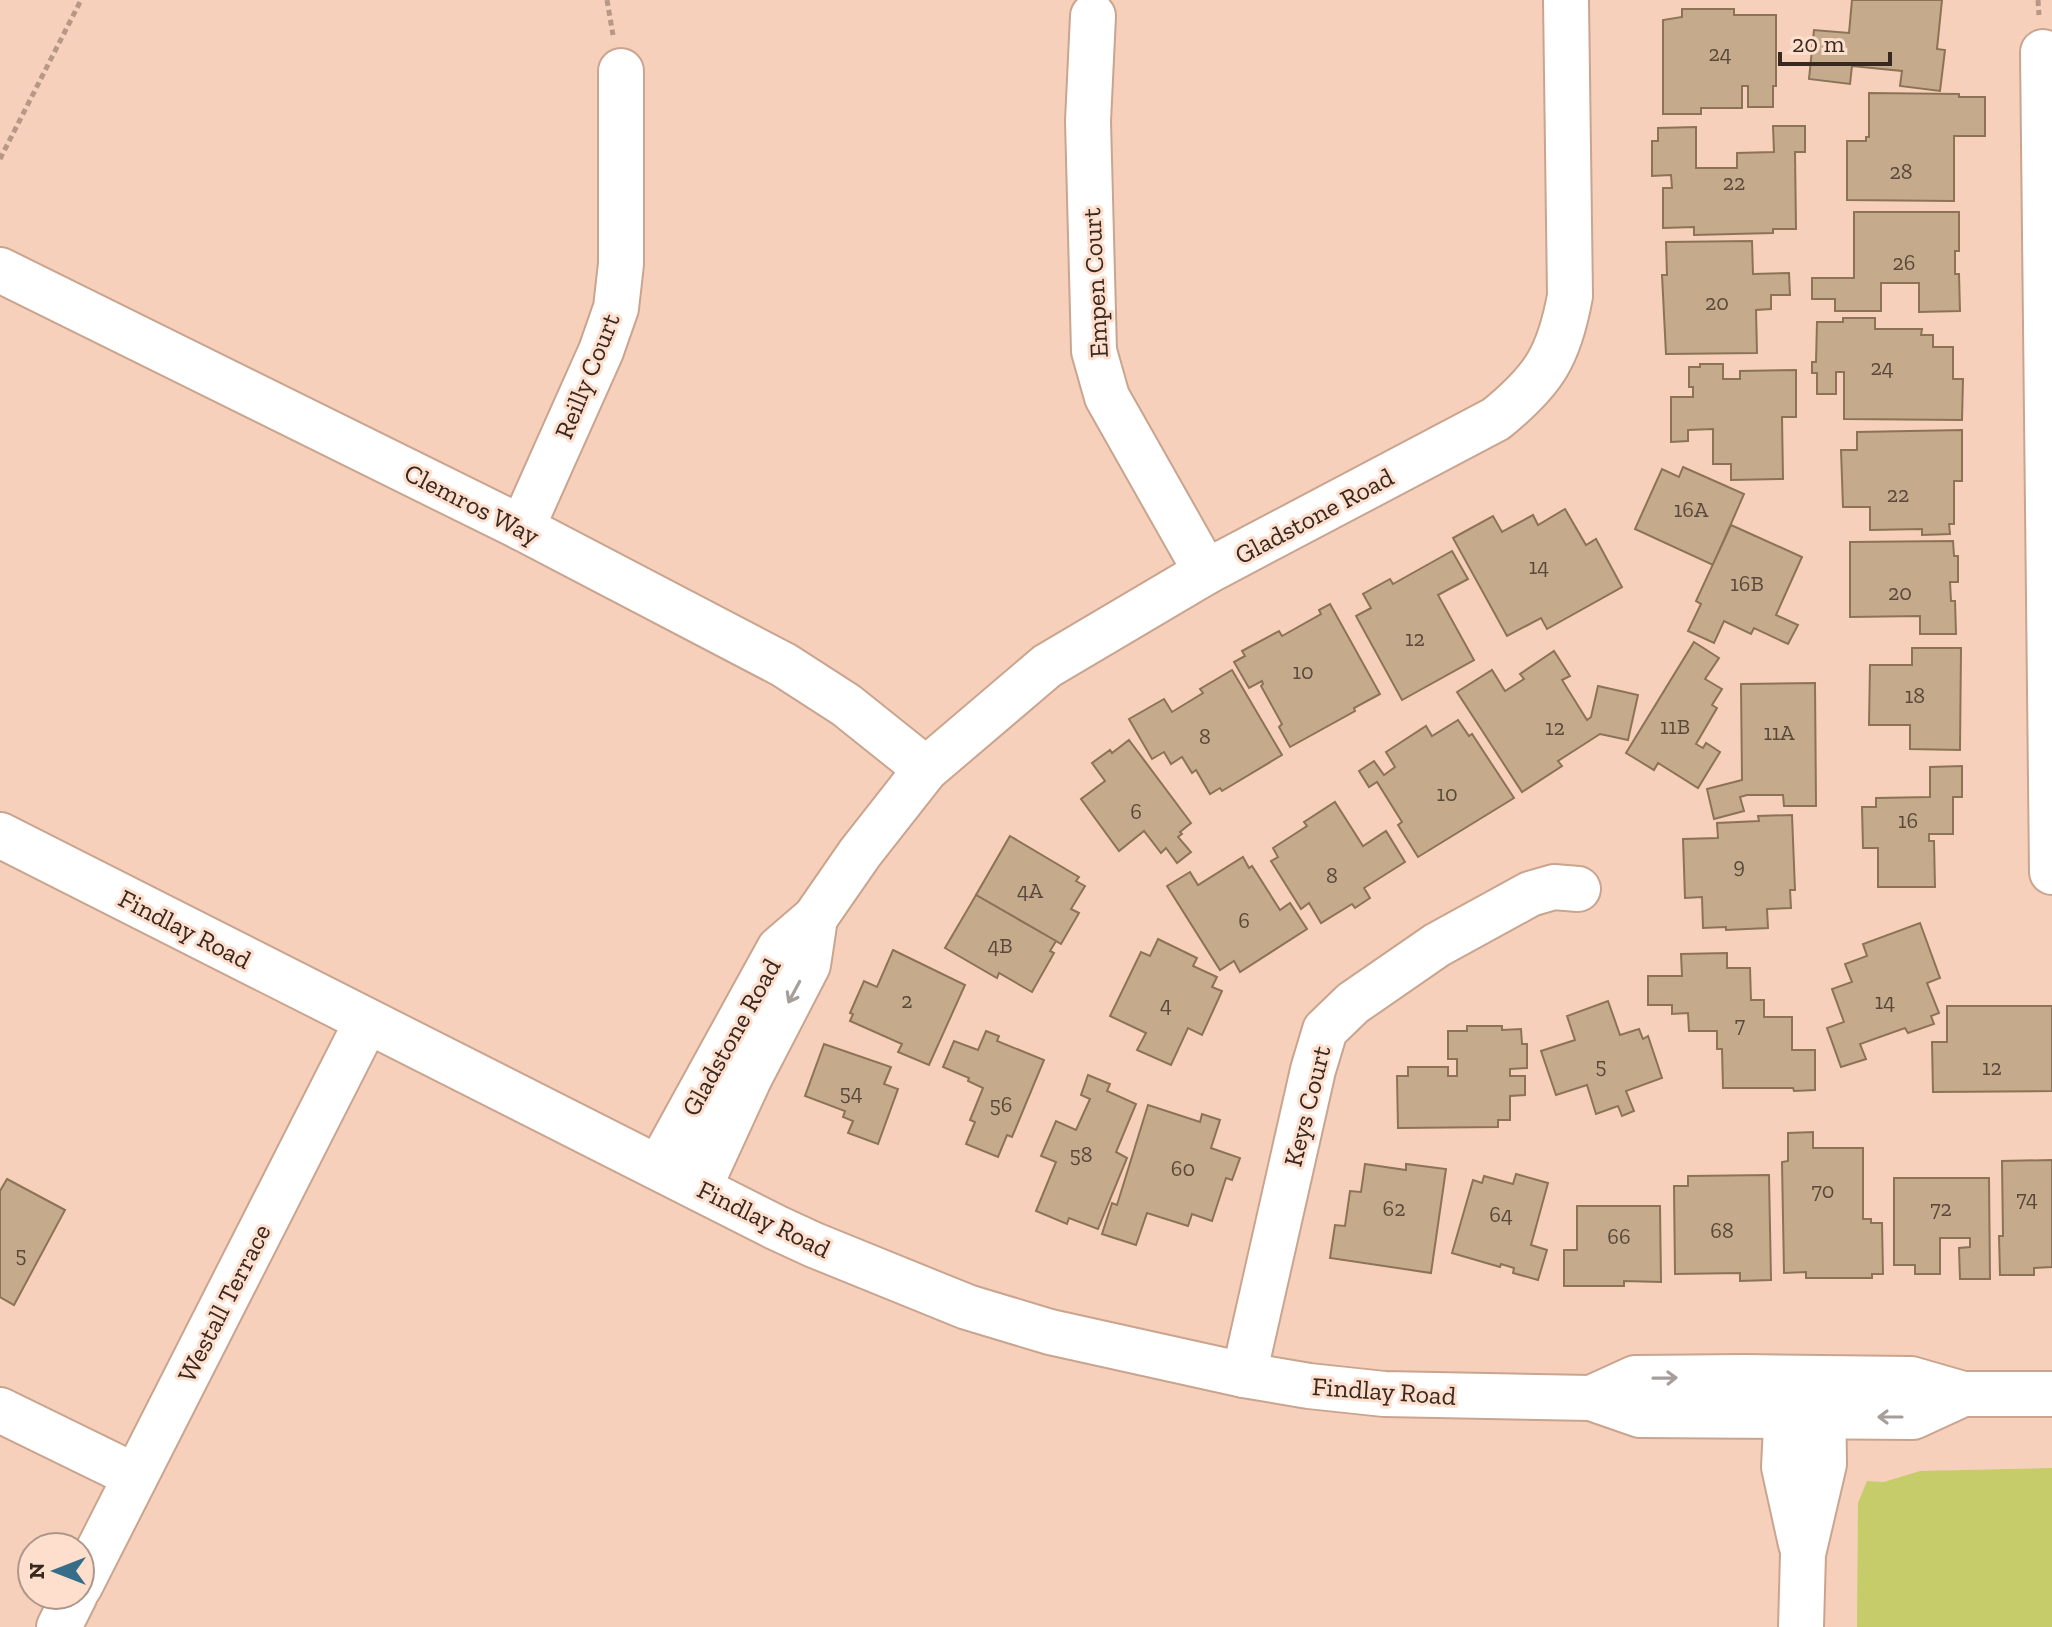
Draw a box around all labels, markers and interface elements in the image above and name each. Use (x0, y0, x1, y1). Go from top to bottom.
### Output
scale bar (1780, 16, 1890, 66)
text: 20 m (1792, 29, 1845, 58)
house number: 24 (1708, 40, 1732, 67)
house number: 28 (1889, 158, 1913, 185)
house number: 22 (1723, 169, 1745, 196)
street label: Empen Court (1075, 207, 1115, 359)
house number: 26 (1892, 249, 1916, 276)
house number: 20 (1705, 289, 1729, 316)
street label: Reilly Court (547, 308, 627, 443)
house number: 24 (1870, 354, 1894, 381)
street label: Clemros Way (399, 456, 546, 552)
street label: Gladstone Road (1229, 461, 1399, 571)
house number: 22 (1887, 481, 1909, 508)
house number: 16A (1674, 496, 1709, 523)
house number: 14 (1529, 553, 1549, 580)
house number: 16B (1730, 570, 1764, 597)
house number: 20 (1888, 579, 1912, 606)
house number: 12 (1405, 625, 1425, 652)
house number: 10 (1292, 658, 1314, 685)
house number: 18 (1905, 682, 1925, 709)
house number: 11B (1660, 713, 1690, 740)
house number: 12 (1545, 714, 1565, 741)
house number: 11A (1763, 719, 1795, 746)
house number: 8 (1199, 723, 1211, 750)
house number: 10 (1436, 780, 1458, 807)
house number: 6 (1130, 798, 1142, 825)
house number: 16 (1898, 807, 1918, 834)
house number: 9 (1733, 852, 1745, 879)
house number: 8 (1326, 862, 1338, 889)
house number: 4A (1017, 877, 1044, 904)
street label: Findlay Road (113, 882, 257, 976)
house number: 6 (1238, 907, 1250, 934)
house number: 4B (987, 932, 1013, 959)
street label: Gladstone Road (675, 953, 787, 1121)
one-way arrow (786, 980, 802, 1003)
house number: 2 (901, 987, 913, 1014)
house number: 14 (1875, 988, 1895, 1015)
house number: 4 (1160, 991, 1172, 1018)
house number: 7 (1735, 1011, 1746, 1038)
street label: Keys Court (1277, 1042, 1338, 1170)
house number: 5 (1595, 1052, 1607, 1079)
house number: 12 (1982, 1054, 2002, 1081)
house number: 54 (839, 1079, 863, 1106)
house number: 56 (990, 1091, 1012, 1118)
house number: 58 (1069, 1141, 1093, 1168)
house number: 60 (1171, 1155, 1195, 1182)
street label: Findlay Road (692, 1173, 836, 1265)
house number: 70 (1811, 1177, 1835, 1204)
house number: 74 (2016, 1185, 2038, 1212)
house number: 62 (1382, 1195, 1406, 1222)
house number: 72 (1930, 1195, 1952, 1222)
house number: 64 (1489, 1201, 1513, 1228)
house number: 68 (1710, 1217, 1734, 1244)
street label: Westall Terrace (170, 1218, 278, 1388)
house number: 66 (1607, 1223, 1631, 1250)
house number: 5 (15, 1241, 27, 1268)
street label: Findlay Road (1311, 1370, 1457, 1412)
one-way arrow (1651, 1370, 1678, 1386)
one-way arrow (1877, 1409, 1904, 1425)
north arrow (16, 1531, 96, 1611)
text: N (23, 1562, 50, 1579)

